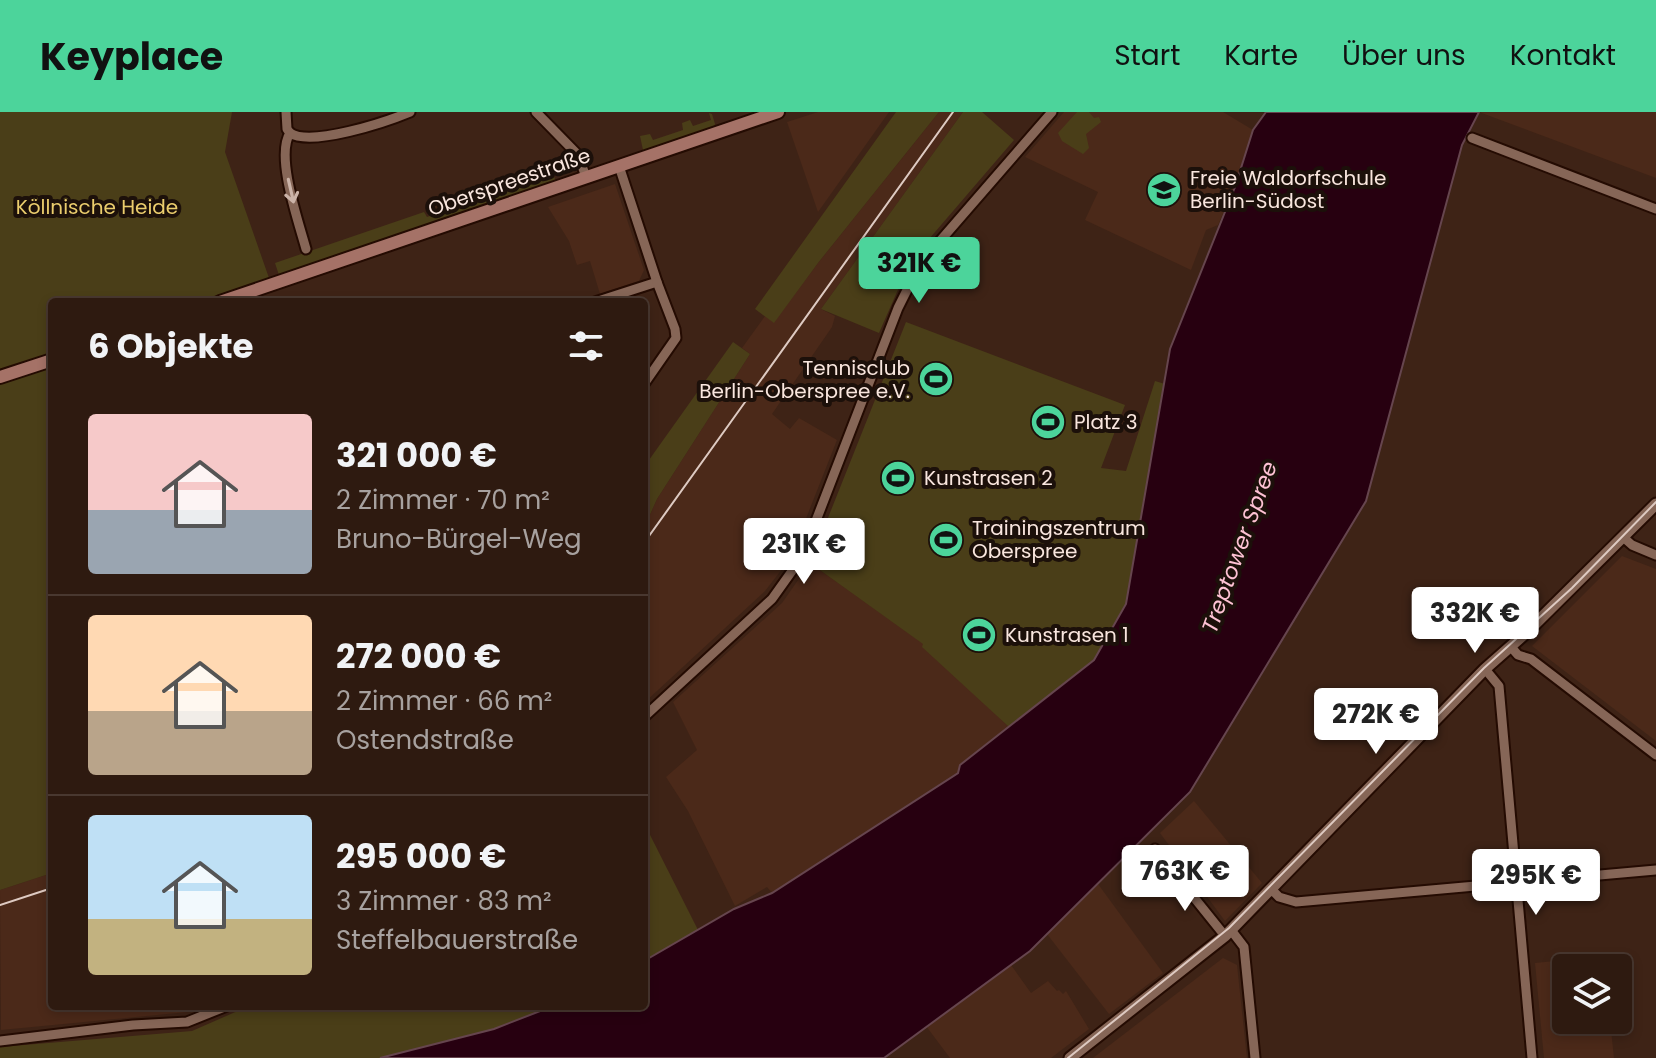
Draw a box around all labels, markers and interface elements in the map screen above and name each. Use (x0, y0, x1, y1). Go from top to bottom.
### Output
text: Keyplace (40, 30, 223, 83)
text: Start (1114, 36, 1180, 75)
text: Karte (1224, 36, 1298, 75)
text: Über uns (1342, 36, 1466, 75)
text: Kontakt (1510, 36, 1616, 75)
street label: Oberspreestraße (424, 141, 594, 223)
place label: Freie Waldorfschule Berlin-Südost (1190, 164, 1386, 215)
school or university icon: Freie Waldorfschule Berlin-Südost (1145, 171, 1183, 209)
one-way arrow (284, 178, 299, 204)
park label: Köllnische Heide (16, 193, 178, 221)
pin: 321K € (854, 237, 984, 305)
text: 321K € (877, 245, 961, 281)
text: 6 Objekte (88, 322, 253, 370)
icon: filters (564, 324, 608, 368)
place label: Tennisclub Berlin-Oberspree e.V. (699, 354, 910, 405)
sports icon: Tennisclub Berlin-Oberspree e.V. (917, 360, 955, 398)
sports icon: Platz 3 (1029, 403, 1067, 441)
place label: Platz 3 (1074, 408, 1138, 436)
text: 321 000 € (336, 431, 497, 479)
icon: home (152, 446, 248, 542)
water label: Treptower Spree (1194, 457, 1285, 637)
sports icon: Kunstrasen 2 (879, 459, 917, 497)
place label: Kunstrasen 2 (924, 464, 1053, 492)
text: 2 Zimmer · 70 m² (336, 482, 550, 518)
place label: Trainingszentrum Oberspree (972, 514, 1146, 565)
pin: 231K € (739, 518, 869, 586)
text: Bruno-Bürgel-Weg (336, 521, 582, 557)
sports icon: Trainingszentrum Oberspree (927, 521, 965, 559)
text: 231K € (762, 526, 846, 562)
pin: 332K € (1410, 587, 1540, 655)
text: 332K € (1430, 595, 1520, 631)
sports icon: Kunstrasen 1 (960, 616, 998, 654)
place label: Kunstrasen 1 (1005, 621, 1129, 649)
text: 272 000 € (336, 632, 501, 680)
icon: home (152, 647, 248, 743)
text: 2 Zimmer · 66 m² (336, 683, 552, 719)
pin: 272K € (1311, 688, 1441, 756)
text: 272K € (1332, 696, 1420, 732)
text: Ostendstraße (336, 722, 514, 758)
text: 295 000 € (336, 832, 506, 880)
pin: 763K € (1120, 845, 1250, 913)
icon: home (152, 847, 248, 943)
pin: 295K € (1471, 849, 1601, 917)
text: 763K € (1140, 853, 1230, 889)
text: 295K € (1490, 857, 1582, 893)
text: 3 Zimmer · 83 m² (336, 883, 552, 919)
text: Steffelbauerstraße (336, 922, 578, 958)
map controls (1552, 954, 1632, 1034)
button: layers (1552, 954, 1632, 1034)

